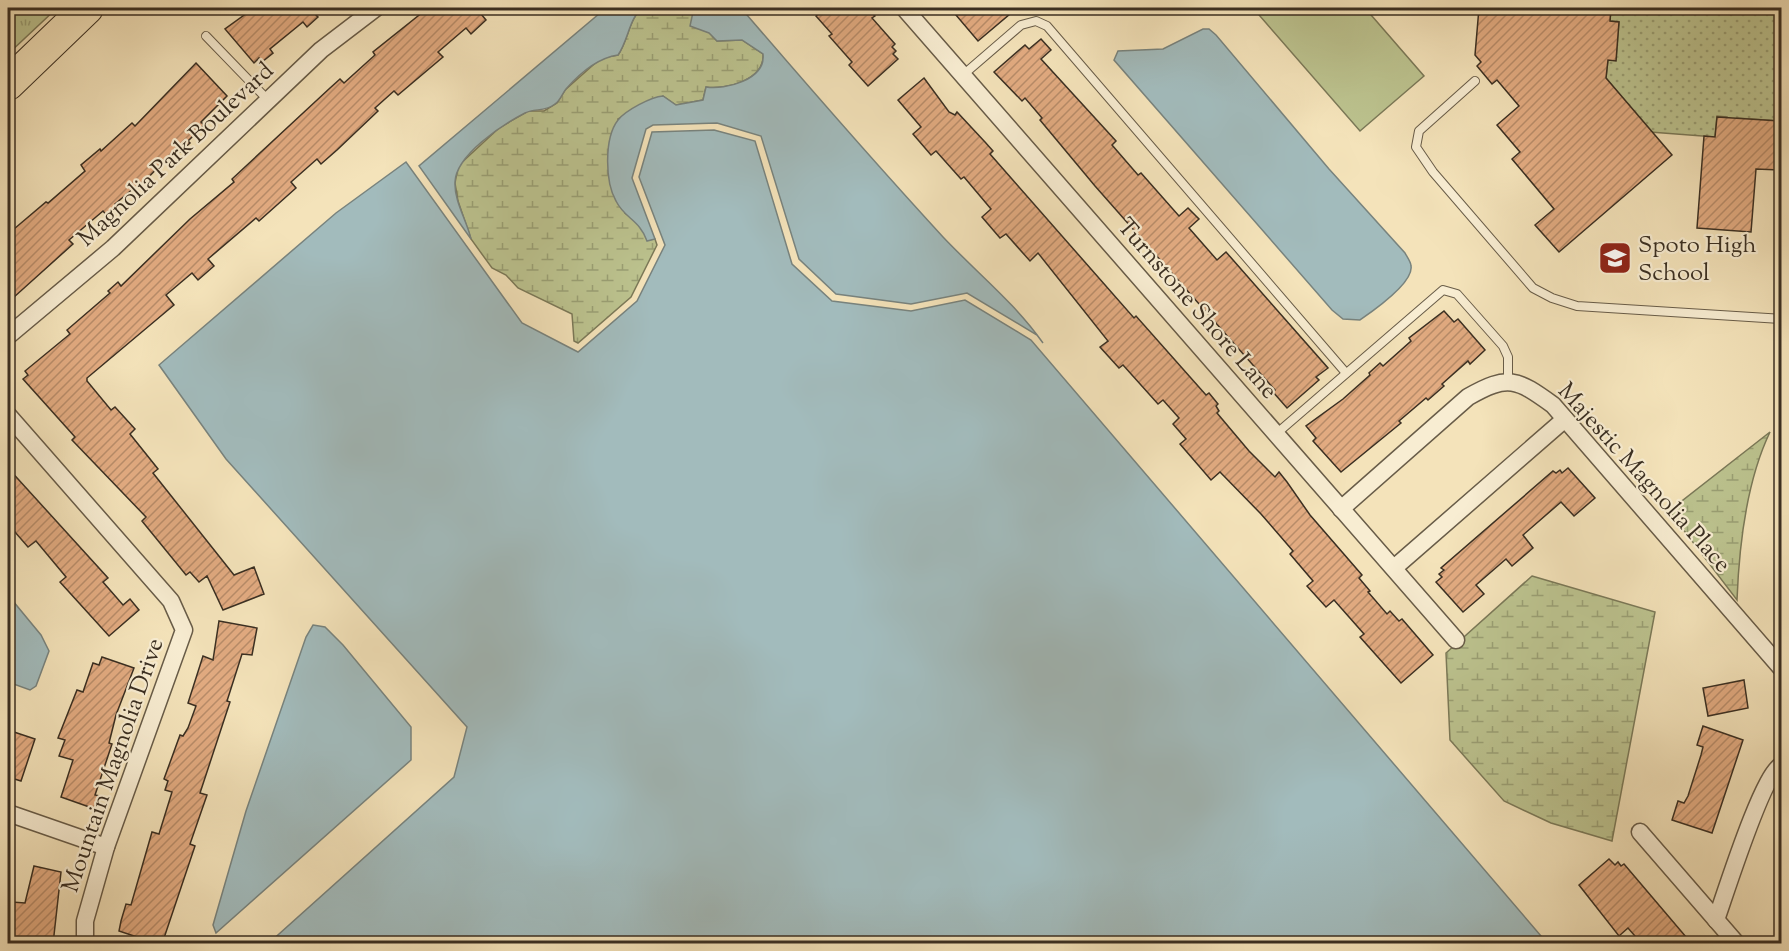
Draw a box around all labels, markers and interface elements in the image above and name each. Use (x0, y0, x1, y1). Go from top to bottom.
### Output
street label: Magnolia Park Boulevard (71, 55, 282, 256)
street label: Turnstone Shore Lane (1108, 211, 1285, 407)
place label: Spoto High School (1638, 229, 1757, 291)
school or university icon: Spoto High School (1597, 240, 1633, 276)
street label: Majestic Magnolia Place (1549, 376, 1738, 581)
street label: Mountain Magnolia Drive (54, 634, 173, 897)

